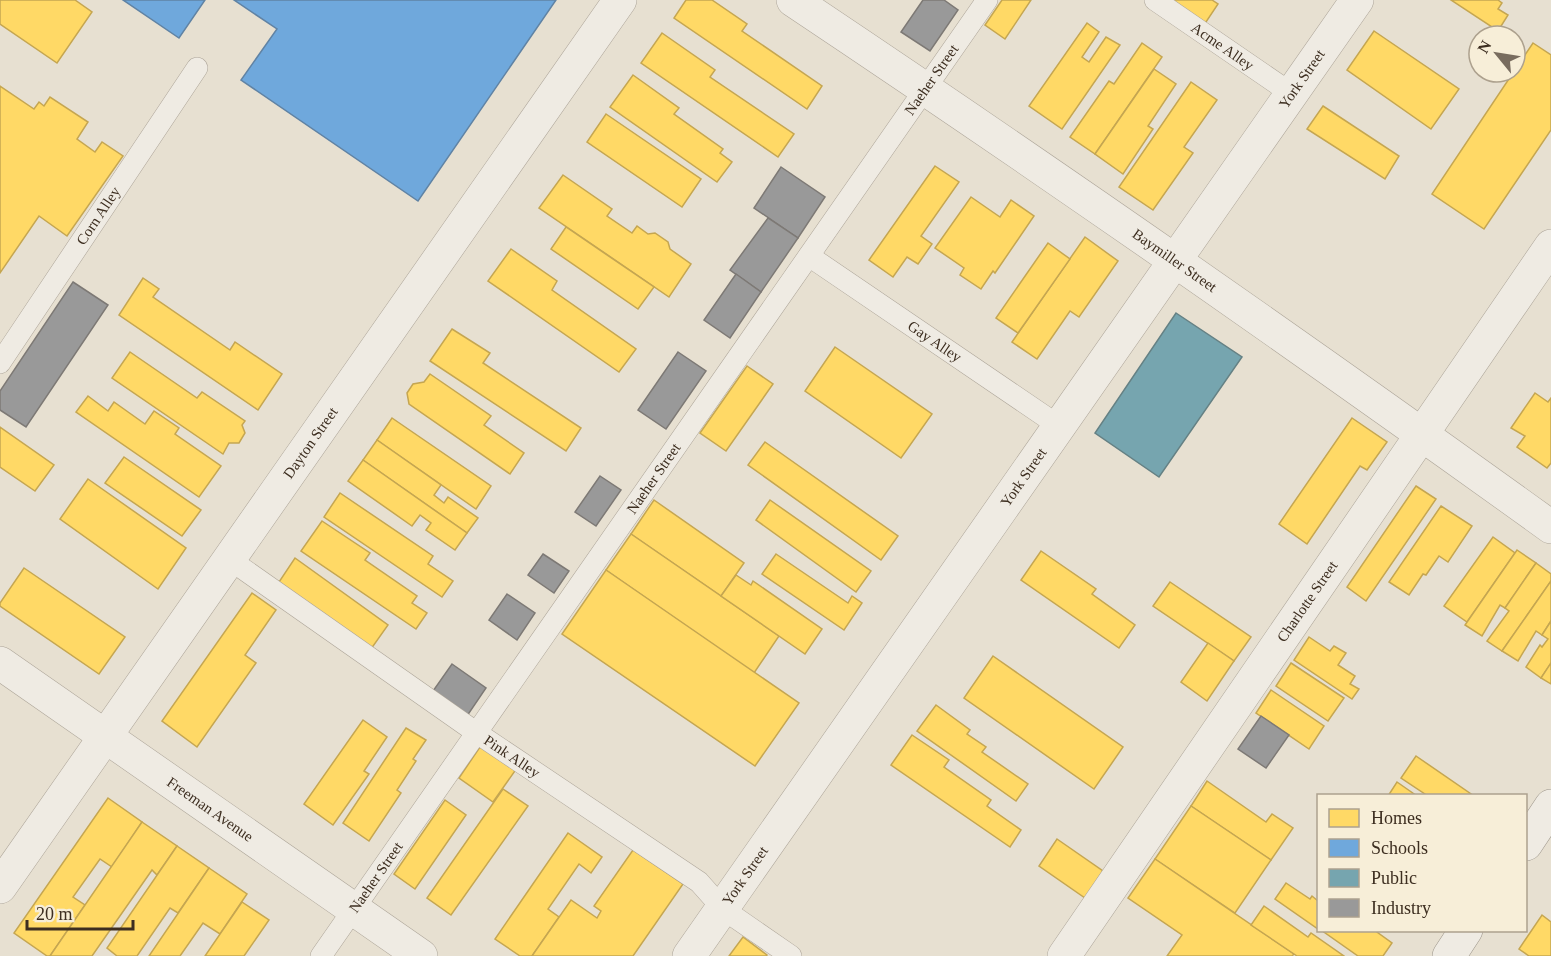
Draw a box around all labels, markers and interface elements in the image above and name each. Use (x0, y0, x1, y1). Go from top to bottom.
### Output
street label: Acme Alley (1188, 19, 1257, 74)
north arrow (1467, 24, 1527, 84)
text: N (1474, 37, 1495, 56)
street label: Naeher Street (901, 41, 962, 118)
street label: York Street (1276, 46, 1328, 111)
street label: Corn Alley (73, 183, 124, 248)
street label: Baymiller Street (1129, 226, 1220, 296)
street label: Gay Alley (905, 318, 965, 366)
street label: Dayton Street (280, 404, 341, 481)
street label: Naeher Street (624, 440, 684, 517)
street label: York Street (997, 444, 1050, 510)
street label: Charlotte Street (1274, 557, 1341, 645)
street label: Pink Alley (481, 732, 543, 781)
street label: Freeman Avenue (164, 774, 256, 845)
legend (1317, 794, 1527, 932)
text: Homes (1371, 808, 1422, 828)
street label: Naeher Street (346, 838, 406, 916)
text: Schools (1371, 838, 1428, 858)
street label: York Street (719, 842, 772, 908)
text: Public (1371, 868, 1417, 888)
scale bar (27, 893, 134, 931)
text: Industry (1371, 898, 1431, 918)
text: 20 m (36, 904, 73, 924)

